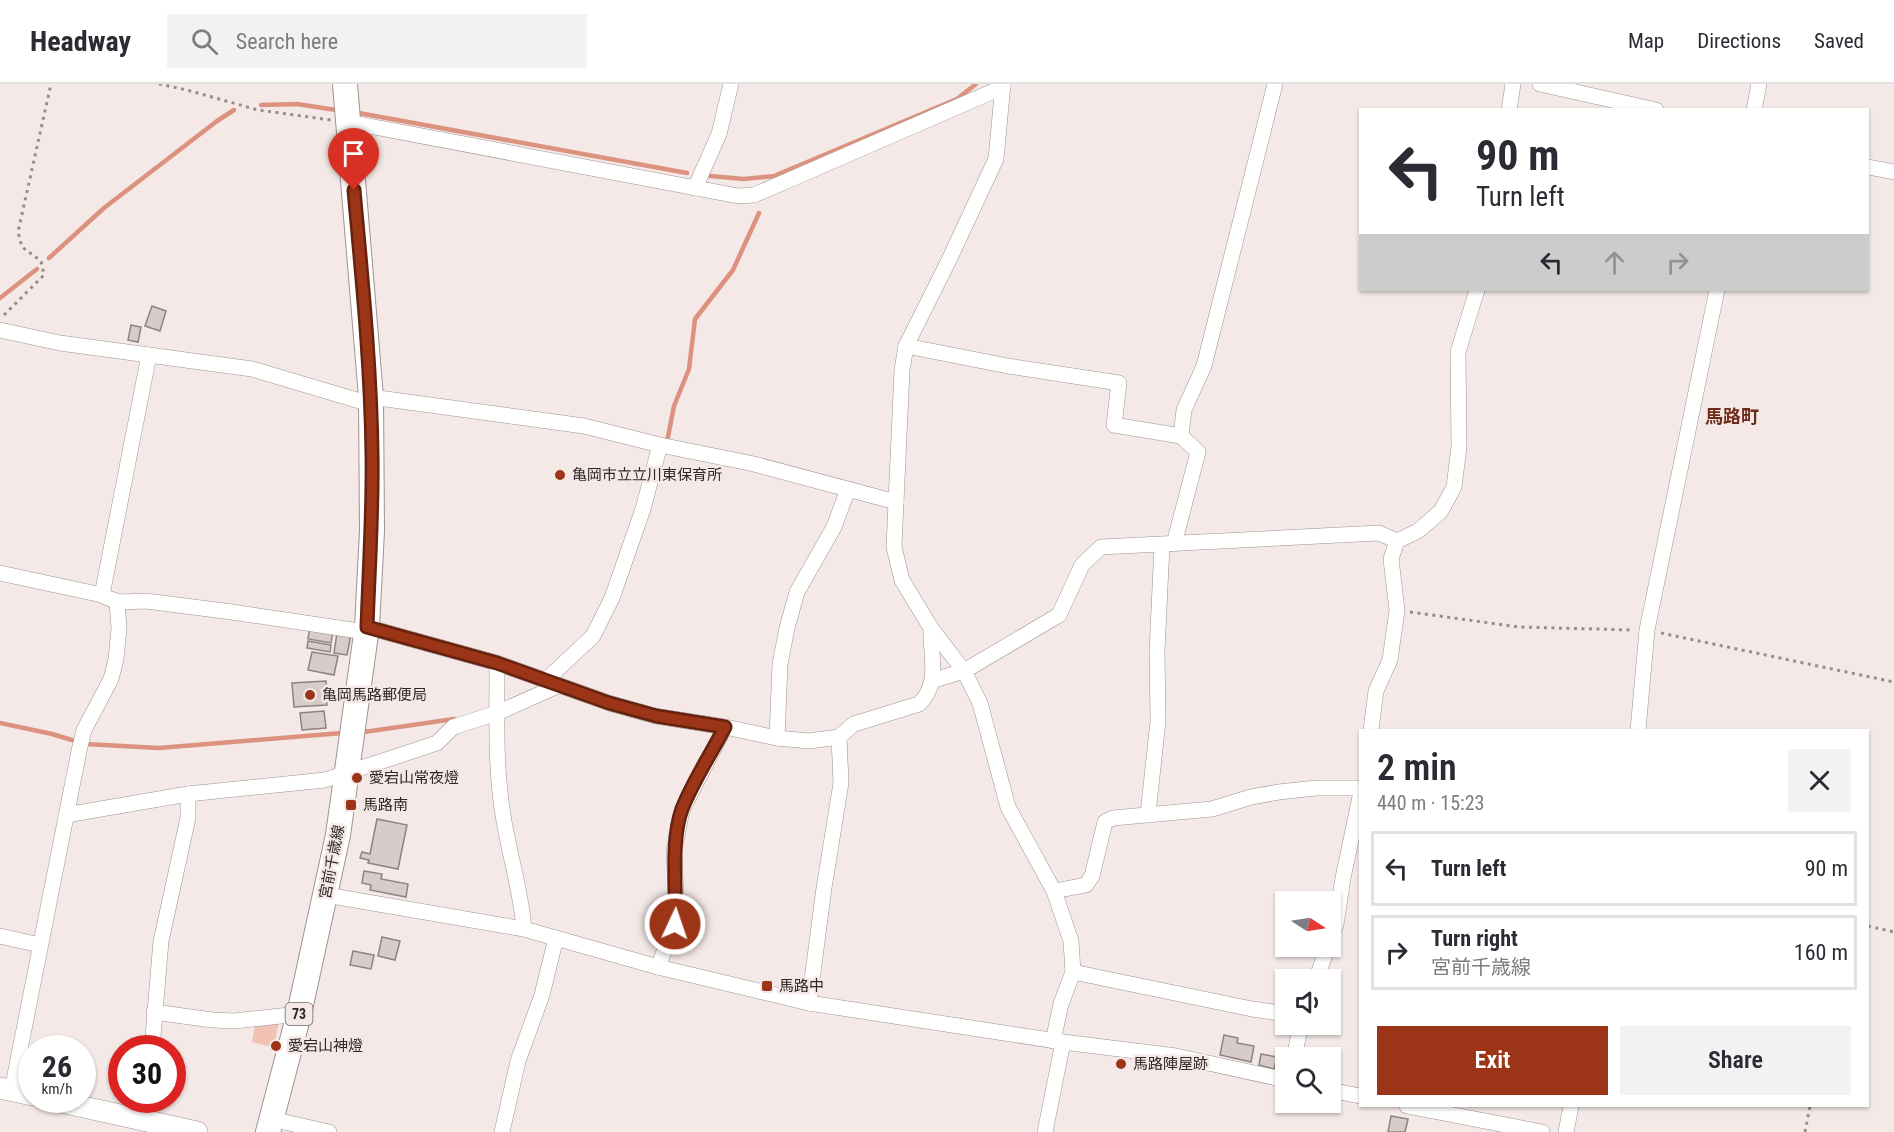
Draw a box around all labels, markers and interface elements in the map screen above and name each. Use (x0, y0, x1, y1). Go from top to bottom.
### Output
search box (167, 14, 587, 68)
text: Headway (30, 25, 131, 58)
icon: search (188, 25, 221, 58)
text: Search here (236, 29, 338, 54)
text: Map (1628, 29, 1664, 53)
text: Directions (1697, 29, 1781, 53)
text: Saved (1814, 29, 1864, 53)
pin (328, 128, 379, 190)
text: 90 m (1476, 131, 1559, 180)
icon: left (1377, 132, 1455, 210)
icon: arrive (337, 137, 370, 170)
text: Turn left (1476, 181, 1565, 213)
icon: left (1535, 246, 1568, 279)
icon: ahead (1598, 246, 1631, 279)
icon: right (1661, 246, 1694, 279)
district label: 馬路町 (1705, 406, 1759, 427)
place label: 亀岡市立立川東保育所 (572, 466, 722, 484)
marker: 亀岡市立立川東保育所 (553, 468, 567, 482)
place label: 亀岡馬路郵便局 (322, 686, 427, 704)
marker: 亀岡馬路郵便局 (303, 688, 317, 702)
text: 2 min (1377, 747, 1457, 789)
button: close (1788, 749, 1851, 812)
place label: 愛宕山常夜燈 (369, 769, 459, 787)
marker: 愛宕山常夜燈 (350, 771, 364, 785)
text: 440 m · 15:23 (1377, 791, 1484, 815)
place label: 馬路南 (363, 796, 408, 814)
marker: 馬路南 (344, 798, 358, 812)
street label: 宮前千歳線 (316, 823, 348, 901)
icon: left (1380, 852, 1413, 885)
text: Turn left (1431, 856, 1506, 881)
text: 90 m (1805, 856, 1848, 881)
north arrow (1275, 891, 1341, 957)
map controls (1275, 891, 1341, 1113)
position arrow (643, 892, 707, 956)
text: Turn right (1431, 926, 1518, 951)
icon: right (1380, 936, 1413, 969)
text: 160 m (1794, 940, 1848, 965)
text: 宮前千歳線 (1431, 955, 1531, 979)
button: sound (1275, 969, 1341, 1035)
place label: 馬路中 (779, 977, 824, 995)
marker: 馬路中 (760, 979, 774, 993)
road number: 73 (286, 1003, 312, 1025)
button: Exit (1377, 1026, 1608, 1095)
button: Share (1620, 1026, 1851, 1095)
speed limit sign: 30 (108, 1035, 186, 1113)
place label: 愛宕山神燈 (288, 1037, 363, 1055)
marker: 愛宕山神燈 (269, 1039, 283, 1053)
button: search (1275, 1047, 1341, 1113)
text: 26 (42, 1049, 72, 1084)
place label: 馬路陣屋跡 (1133, 1055, 1208, 1073)
marker: 馬路陣屋跡 (1114, 1057, 1128, 1071)
text: km/h (42, 1080, 72, 1098)

